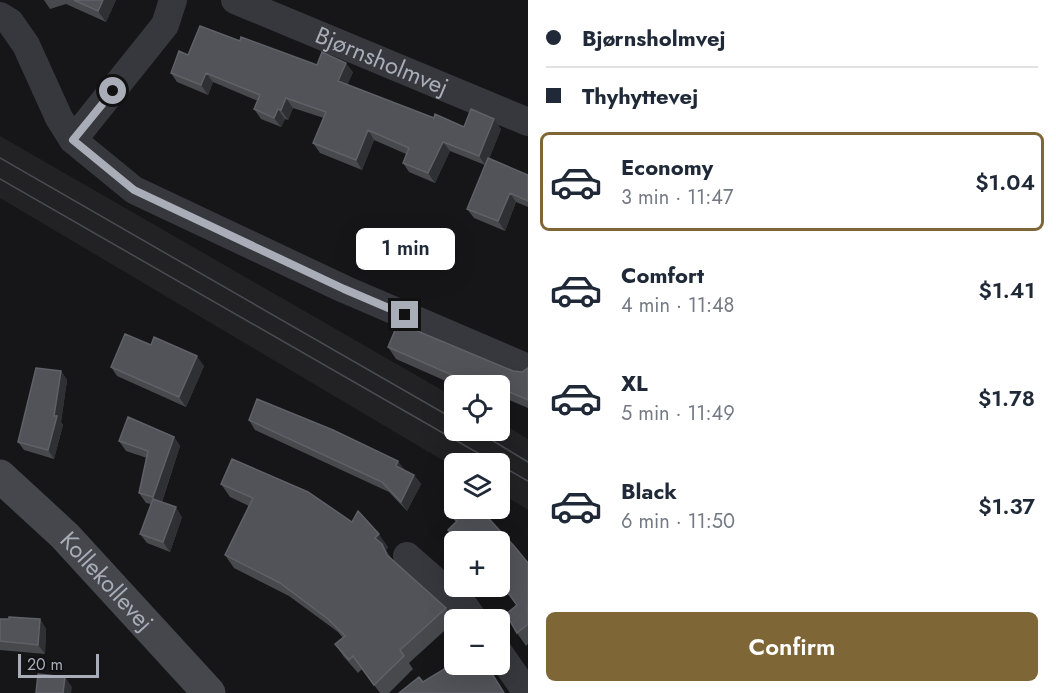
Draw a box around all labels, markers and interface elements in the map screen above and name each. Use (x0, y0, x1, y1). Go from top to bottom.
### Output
street label: Bjørnsholmvej (310, 17, 454, 104)
text: Bjørnsholmvej (582, 22, 726, 54)
route start (99, 77, 126, 104)
text: Thyhyttevej (582, 80, 698, 112)
text: Economy (621, 151, 713, 183)
icon: car (549, 155, 603, 209)
text: $1.04 (975, 166, 1035, 198)
text: 3 min · 11:47 (621, 183, 733, 212)
callout: 1 min (356, 228, 454, 270)
text: 1 min (381, 234, 430, 263)
text: Comfort (621, 259, 704, 291)
icon: car (549, 263, 603, 317)
text: $1.41 (979, 274, 1035, 306)
text: 4 min · 11:48 (621, 291, 735, 320)
route end (391, 301, 418, 328)
text: XL (621, 367, 648, 399)
icon: car (549, 371, 603, 425)
map controls (444, 375, 510, 675)
button: locate (444, 375, 510, 441)
text: $1.78 (978, 382, 1035, 414)
text: 5 min · 11:49 (621, 399, 735, 428)
button: layers (444, 453, 510, 519)
text: Black (621, 475, 677, 507)
icon: car (549, 479, 603, 533)
text: $1.37 (978, 490, 1035, 522)
text: 6 min · 11:50 (621, 507, 735, 536)
street label: Kollekollevej (52, 523, 162, 639)
button: + (444, 531, 510, 597)
button: − (444, 609, 510, 675)
button: Confirm (546, 612, 1038, 681)
scale bar (18, 651, 99, 678)
text: 20 m (27, 653, 63, 676)

